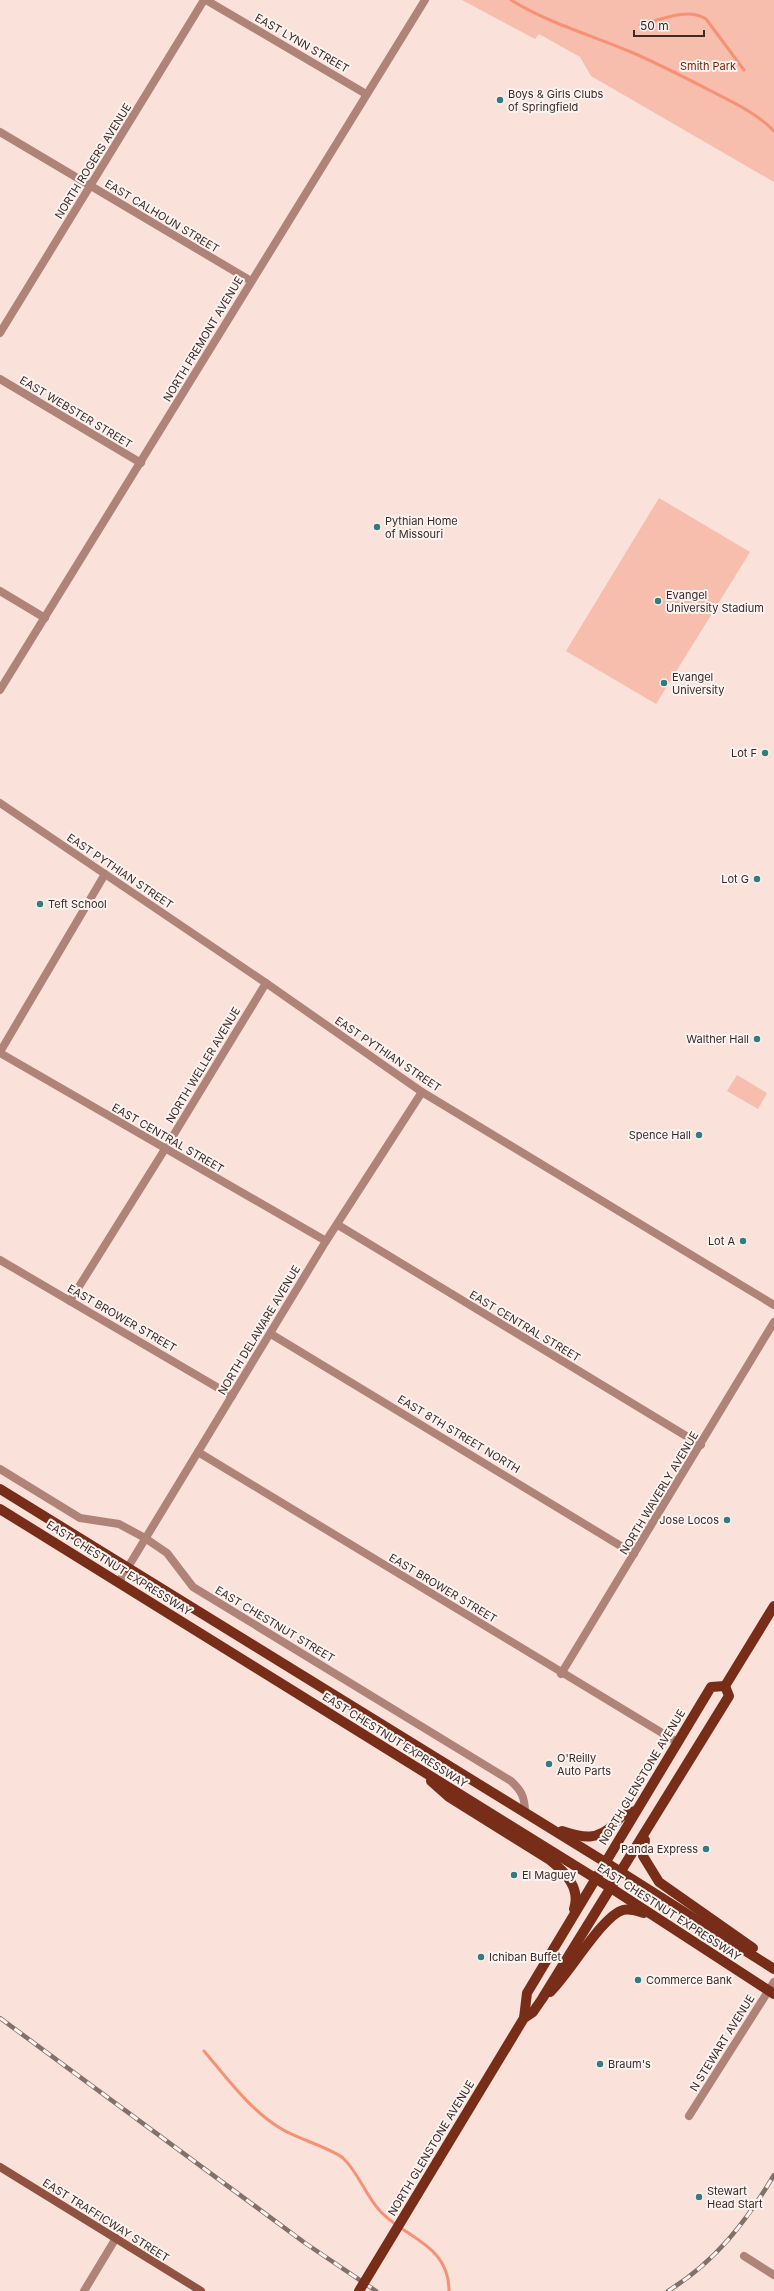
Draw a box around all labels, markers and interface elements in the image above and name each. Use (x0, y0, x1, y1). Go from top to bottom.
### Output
street label: EAST LYNN STREET (253, 10, 351, 76)
scale bar (634, 12, 704, 38)
text: 50 m (640, 18, 669, 33)
park label: Smith Park (680, 59, 736, 73)
place label: Boys & Girls Clubs of Springfield (508, 87, 604, 114)
marker: Boys & Girls Clubs of Springfield (495, 95, 505, 105)
street label: NORTH ROGERS AVENUE (52, 101, 134, 221)
street label: EAST CALHOUN STREET (102, 176, 222, 256)
street label: NORTH FREMONT AVENUE (160, 274, 246, 404)
street label: EAST WEBSTER STREET (17, 373, 135, 451)
place label: Pythian Home of Missouri (385, 514, 458, 541)
marker: Pythian Home of Missouri (372, 522, 382, 532)
place label: Evangel University Stadium (666, 588, 764, 615)
marker: Evangel University Stadium (653, 596, 663, 606)
place label: Evangel University (672, 670, 724, 697)
marker: Evangel University (659, 678, 669, 688)
place label: Lot F (731, 746, 757, 760)
marker: Lot F (760, 748, 770, 758)
street label: EAST PYTHIAN STREET (64, 830, 176, 912)
place label: Lot G (721, 872, 749, 886)
marker: Lot G (752, 874, 762, 884)
place label: Teft School (48, 897, 107, 911)
marker: Teft School (35, 899, 45, 909)
street label: NORTH WELLER AVENUE (163, 1004, 243, 1126)
street label: EAST PYTHIAN STREET (332, 1013, 444, 1095)
place label: Walther Hall (686, 1032, 749, 1046)
marker: Walther Hall (752, 1034, 762, 1044)
street label: EAST CENTRAL STREET (109, 1100, 227, 1176)
place label: Spence Hall (629, 1128, 691, 1142)
marker: Spence Hall (694, 1130, 704, 1140)
place label: Lot A (708, 1234, 735, 1248)
marker: Lot A (738, 1236, 748, 1246)
street label: NORTH DELAWARE AVENUE (215, 1263, 303, 1397)
street label: EAST BROWER STREET (65, 1281, 179, 1355)
street label: EAST CENTRAL STREET (467, 1287, 583, 1365)
street label: EAST 8TH STREET NORTH (395, 1392, 523, 1476)
street label: NORTH WAVERLY AVENUE (617, 1429, 701, 1557)
place label: Jose Locos (659, 1513, 719, 1527)
marker: Jose Locos (722, 1515, 732, 1525)
street label: EAST CHESTNUT EXPRESSWAY (44, 1517, 195, 1619)
street label: EAST BROWER STREET (387, 1550, 499, 1626)
street label: EAST CHESTNUT STREET (213, 1583, 337, 1665)
street label: EAST CHESTNUT EXPRESSWAY (320, 1689, 471, 1791)
street label: NORTH GLENSTONE AVENUE (596, 1707, 688, 1847)
place label: O'Reilly Auto Parts (557, 1751, 611, 1778)
marker: O'Reilly Auto Parts (544, 1759, 554, 1769)
place label: Panda Express (621, 1842, 698, 1856)
marker: Panda Express (701, 1844, 711, 1854)
street label: EAST CHESTNUT EXPRESSWAY (595, 1860, 744, 1964)
place label: El Maguey (522, 1868, 576, 1882)
marker: El Maguey (509, 1870, 519, 1880)
place label: Ichiban Buffet (489, 1950, 562, 1964)
marker: Ichiban Buffet (476, 1952, 486, 1962)
place label: Commerce Bank (646, 1973, 732, 1987)
marker: Commerce Bank (633, 1975, 643, 1985)
street label: N STEWART AVENUE (687, 1992, 757, 2094)
place label: Braum's (608, 2057, 651, 2071)
marker: Braum's (595, 2059, 605, 2069)
street label: NORTH GLENSTONE AVENUE (385, 2078, 477, 2218)
street label: EAST TRAFFICWAY STREET (40, 2175, 172, 2265)
place label: Stewart Head Start (707, 2184, 763, 2211)
marker: Stewart Head Start (694, 2192, 704, 2202)

